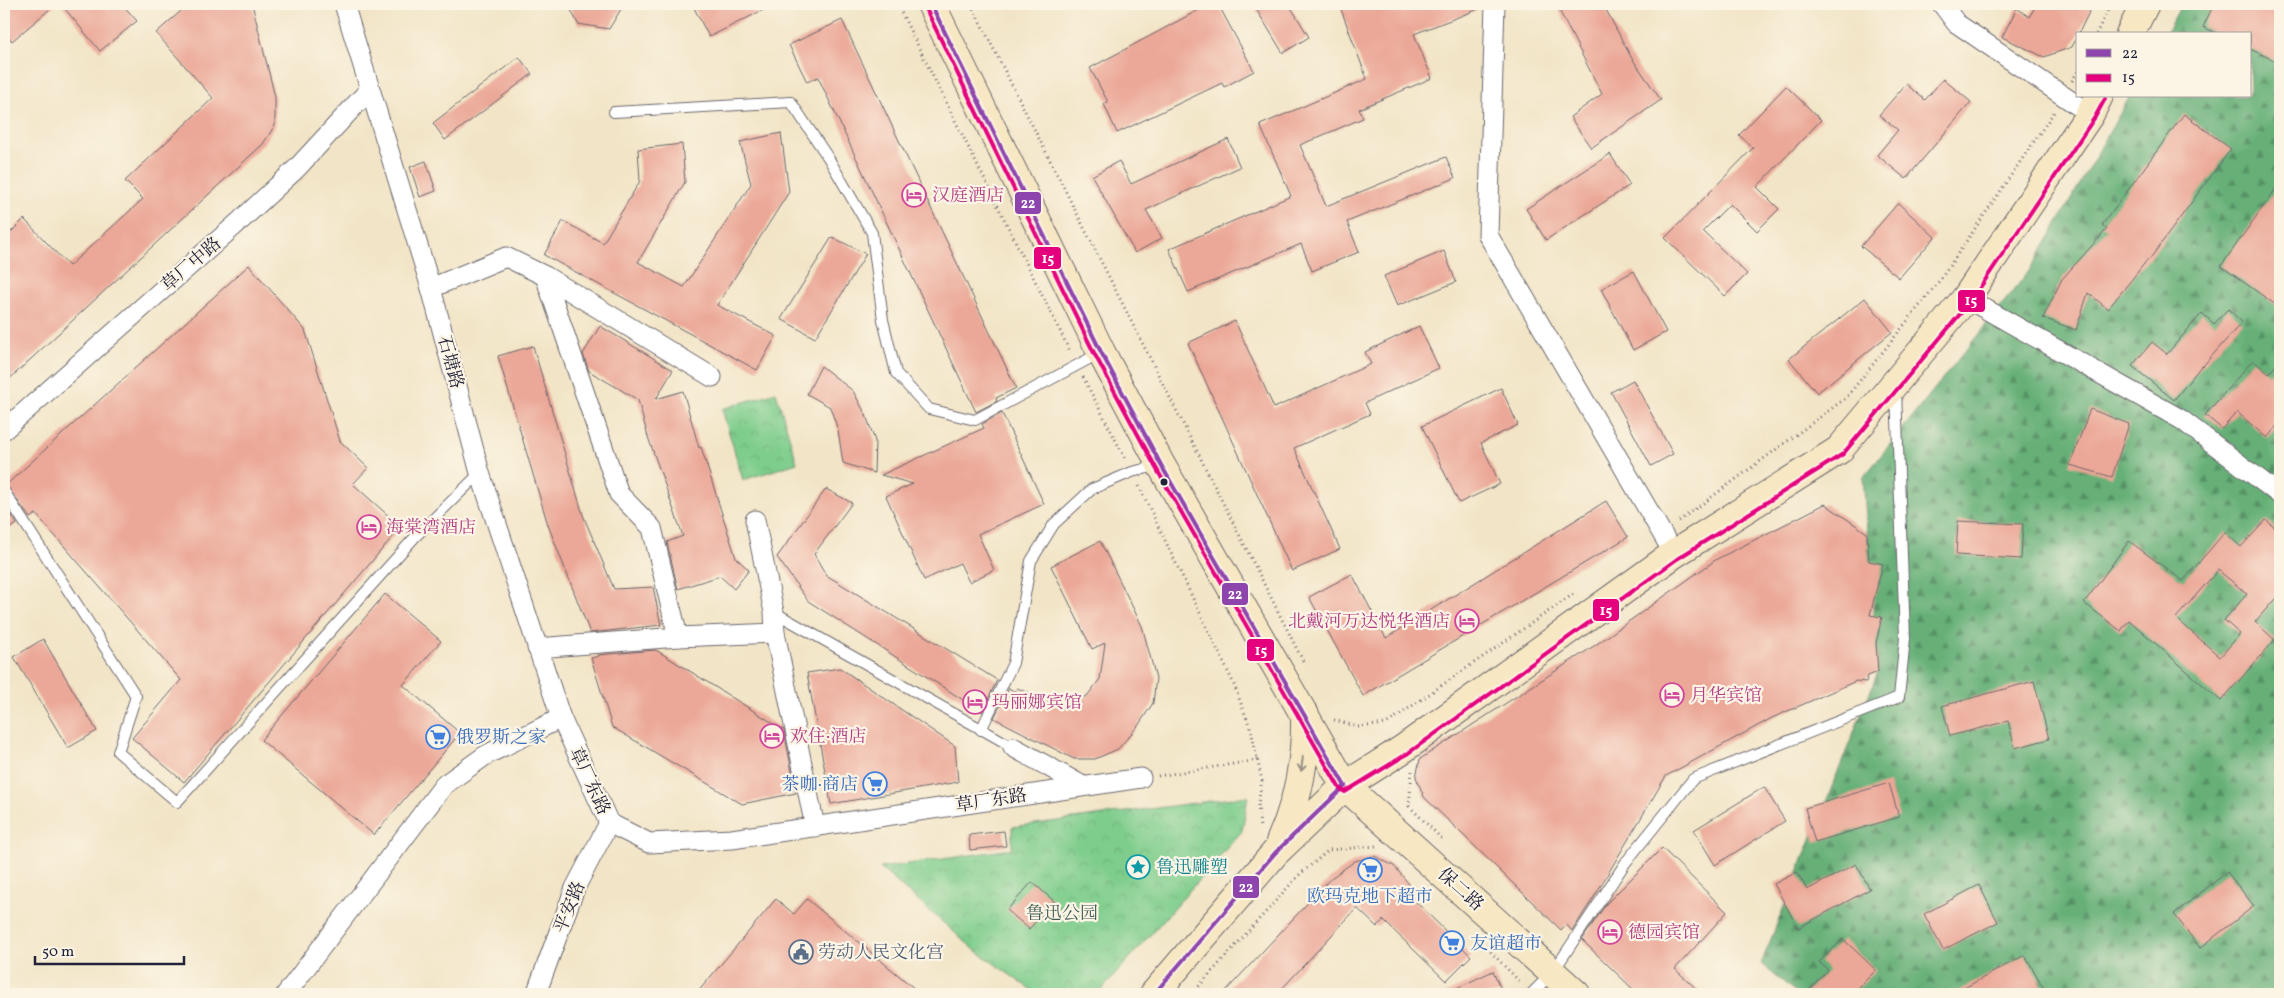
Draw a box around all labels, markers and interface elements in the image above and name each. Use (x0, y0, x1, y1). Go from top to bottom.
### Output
legend (2076, 32, 2252, 98)
text: 22 (2122, 44, 2138, 65)
text: 15 (2122, 68, 2135, 89)
hotel icon: 汉庭酒店 (901, 182, 927, 208)
place label: 汉庭酒店 (932, 184, 1004, 209)
line badge: 22 (1014, 191, 1042, 215)
text: 22 (1021, 195, 1035, 214)
street label: 草厂中路 (157, 232, 227, 298)
line badge: 15 (1033, 246, 1062, 270)
text: 15 (1042, 250, 1054, 269)
line badge: 15 (1957, 289, 1986, 313)
text: 15 (1965, 292, 1977, 311)
street label: 石塘路 (430, 333, 469, 392)
unlabelled marker (1159, 477, 1169, 487)
hotel icon: 海棠湾酒店 (356, 514, 382, 540)
place label: 海棠湾酒店 (386, 516, 476, 541)
line badge: 22 (1221, 582, 1249, 606)
text: 22 (1228, 586, 1242, 605)
line badge: 15 (1592, 598, 1620, 622)
text: 15 (1600, 602, 1612, 621)
hotel icon: 北戴河万达悦华酒店 (1454, 608, 1480, 634)
place label: 北戴河万达悦华酒店 (1288, 610, 1450, 635)
line badge: 15 (1246, 638, 1275, 662)
text: 15 (1255, 642, 1267, 661)
hotel icon: 月华宾馆 (1659, 682, 1685, 708)
place label: 月华宾馆 (1690, 684, 1762, 709)
hotel icon: 玛丽娜宾馆 (962, 689, 988, 715)
place label: 玛丽娜宾馆 (992, 691, 1082, 716)
hotel icon: 欢住·酒店 (759, 723, 785, 749)
supermarket icon: 俄罗斯之家 (425, 724, 451, 750)
place label: 欢住·酒店 (790, 725, 866, 750)
place label: 俄罗斯之家 (456, 726, 546, 751)
street label: 草厂东路 (562, 744, 615, 820)
one-way arrow (1297, 755, 1307, 771)
supermarket icon: 茶咖·商店 (862, 771, 888, 797)
place label: 茶咖·商店 (782, 773, 858, 798)
street label: 草厂东路 (954, 784, 1029, 819)
place icon: 鲁迅雕塑 (1125, 854, 1151, 880)
place label: 鲁迅雕塑 (1156, 856, 1228, 881)
supermarket icon: 欧玛克地下超市 (1357, 857, 1383, 883)
street label: 保二路 (1432, 863, 1488, 917)
line badge: 22 (1232, 875, 1260, 899)
street label: 平安路 (549, 878, 592, 937)
text: 22 (1239, 879, 1253, 898)
place label: 欧玛克地下超市 (1307, 885, 1433, 910)
park label: 鲁迅公园 (1026, 902, 1098, 927)
hotel icon: 德园宾馆 (1597, 919, 1623, 945)
place label: 德园宾馆 (1628, 921, 1700, 946)
supermarket icon: 友谊超市 (1439, 930, 1465, 956)
place label: 友谊超市 (1470, 932, 1542, 957)
scale bar (35, 933, 184, 965)
public building icon: 劳动人民文化宫 (788, 939, 814, 965)
place label: 劳动人民文化宫 (818, 941, 944, 966)
text: 50 m (42, 942, 74, 963)

